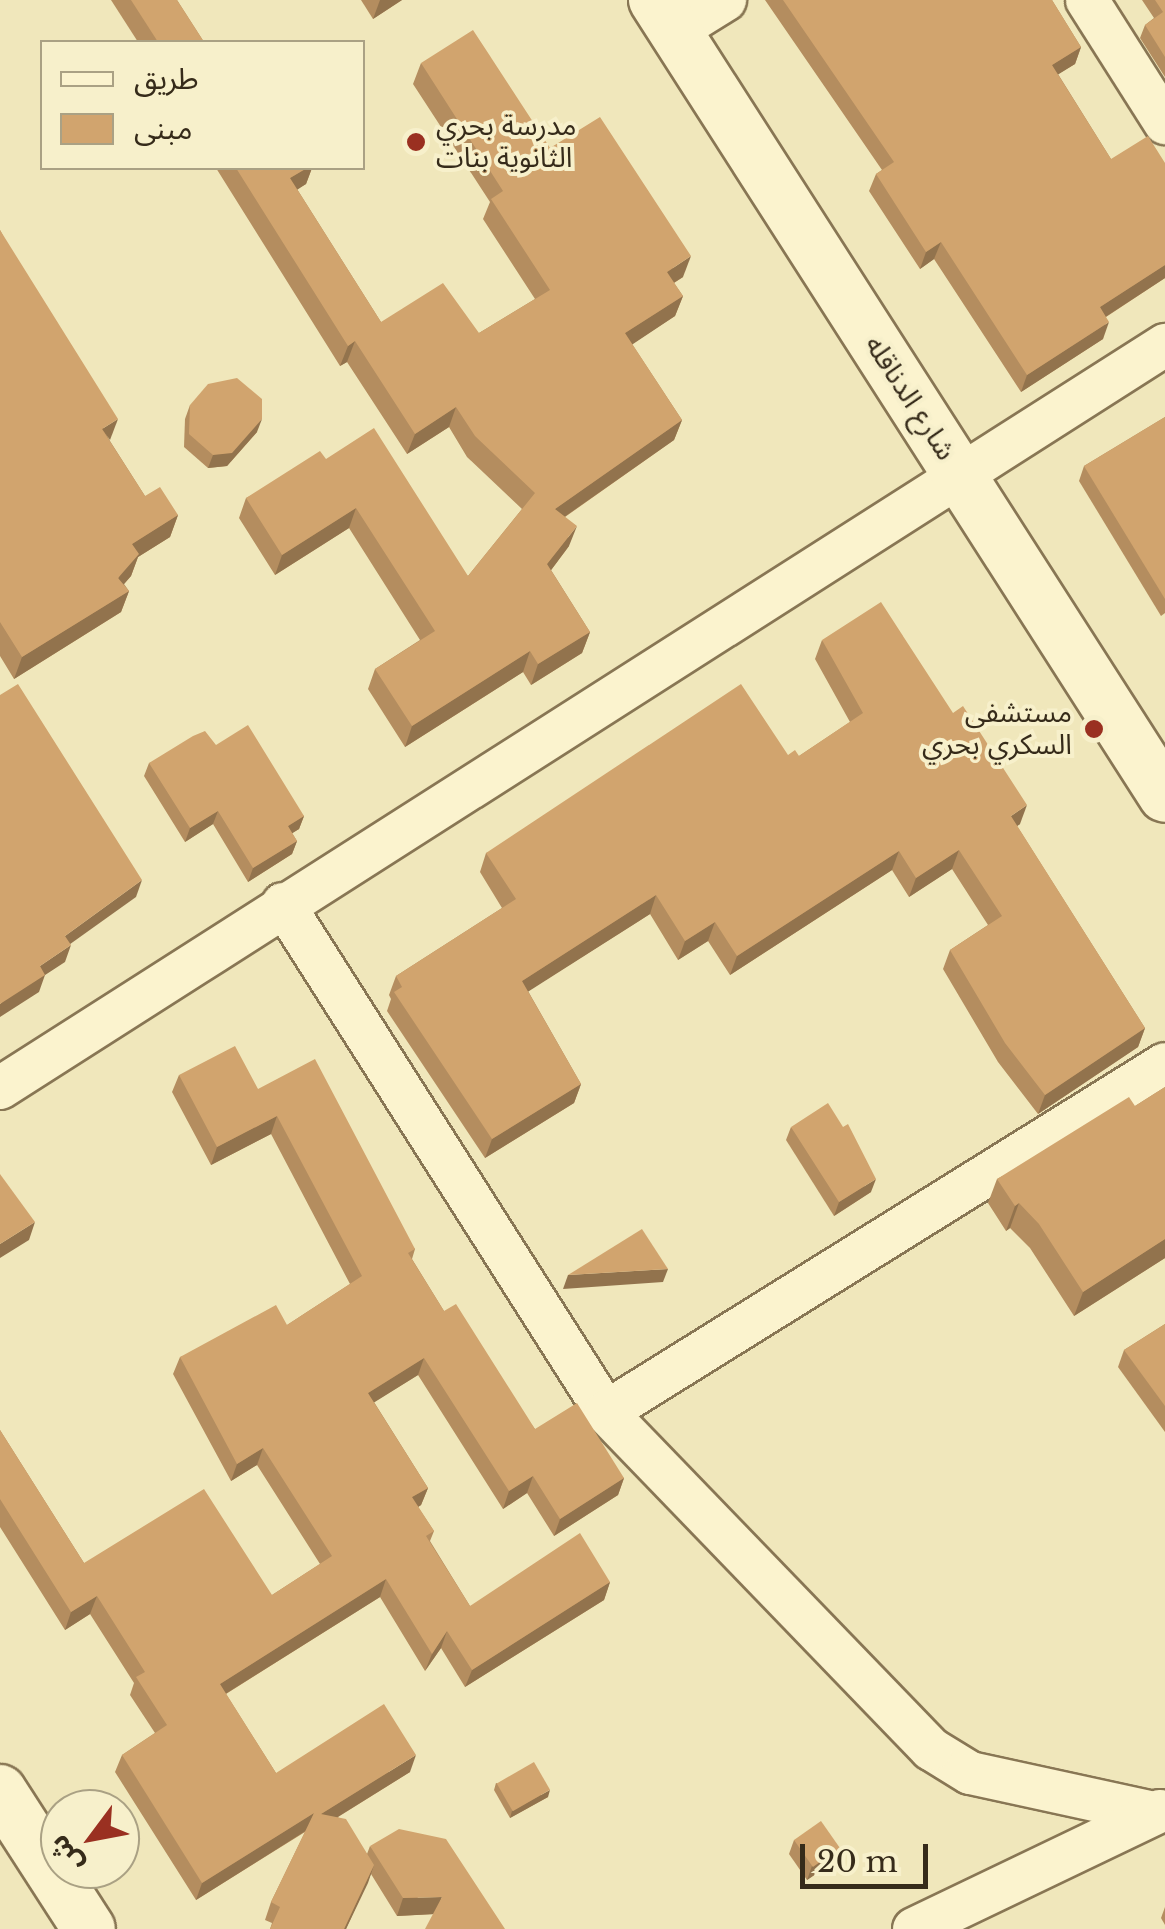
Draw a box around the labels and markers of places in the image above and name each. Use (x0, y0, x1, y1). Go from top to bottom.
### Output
place label: مدرسة بحري الثانوية بنات (436, 109, 576, 175)
marker: مدرسة بحري الثانوية بنات (405, 131, 427, 153)
place label: مستشفى السكري بحري (922, 696, 1072, 762)
marker: مستشفى السكري بحري (1081, 716, 1107, 742)

